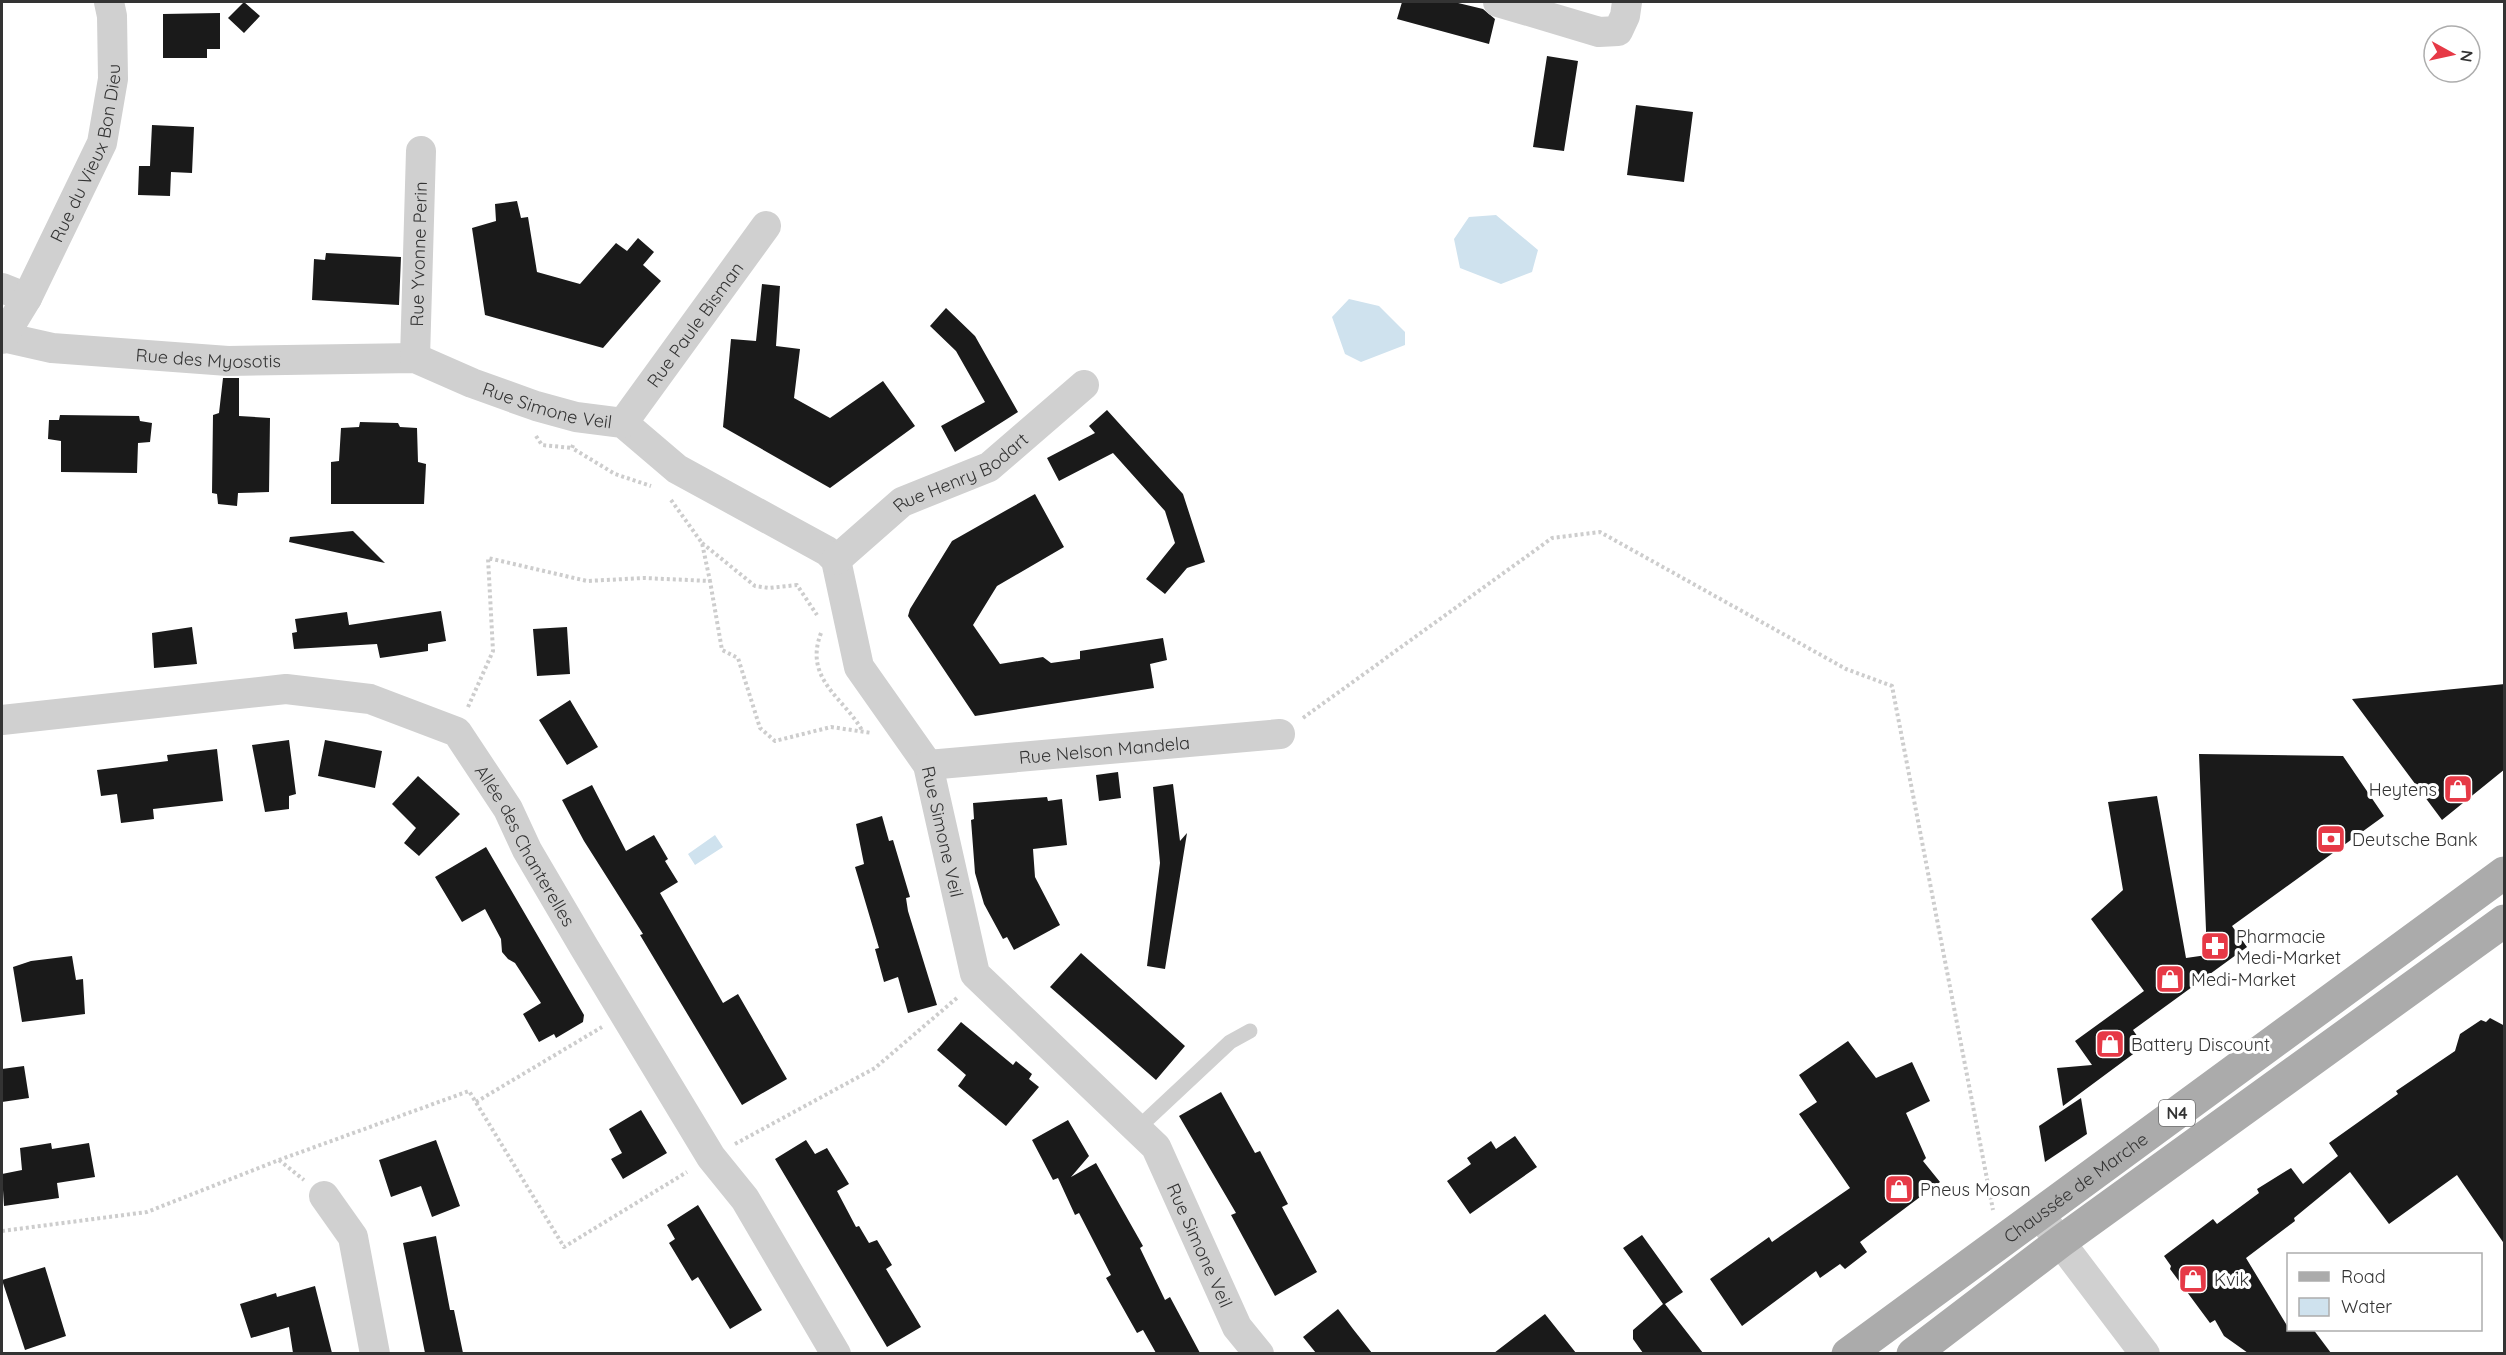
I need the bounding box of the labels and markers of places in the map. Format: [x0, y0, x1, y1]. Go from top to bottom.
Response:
shop icon: Heytens [2442, 773, 2474, 805]
place label: Heytens [2369, 778, 2437, 801]
bank icon: Deutsche Bank [2315, 823, 2347, 855]
place label: Deutsche Bank [2352, 828, 2478, 851]
place label: Pharmacie Medi-Market [2236, 925, 2341, 969]
pharmacy icon: Pharmacie Medi-Market [2199, 930, 2231, 962]
shop icon: Medi-Market [2154, 963, 2186, 995]
place label: Medi-Market [2191, 968, 2296, 991]
shop icon: Battery Discount [2094, 1028, 2126, 1060]
place label: Battery Discount [2131, 1033, 2270, 1056]
shop icon: Pneus Mosan [1883, 1173, 1915, 1205]
place label: Pneus Mosan [1920, 1178, 2031, 1201]
shop icon: Kvik [2177, 1263, 2209, 1295]
place label: Kvik [2214, 1268, 2249, 1291]

